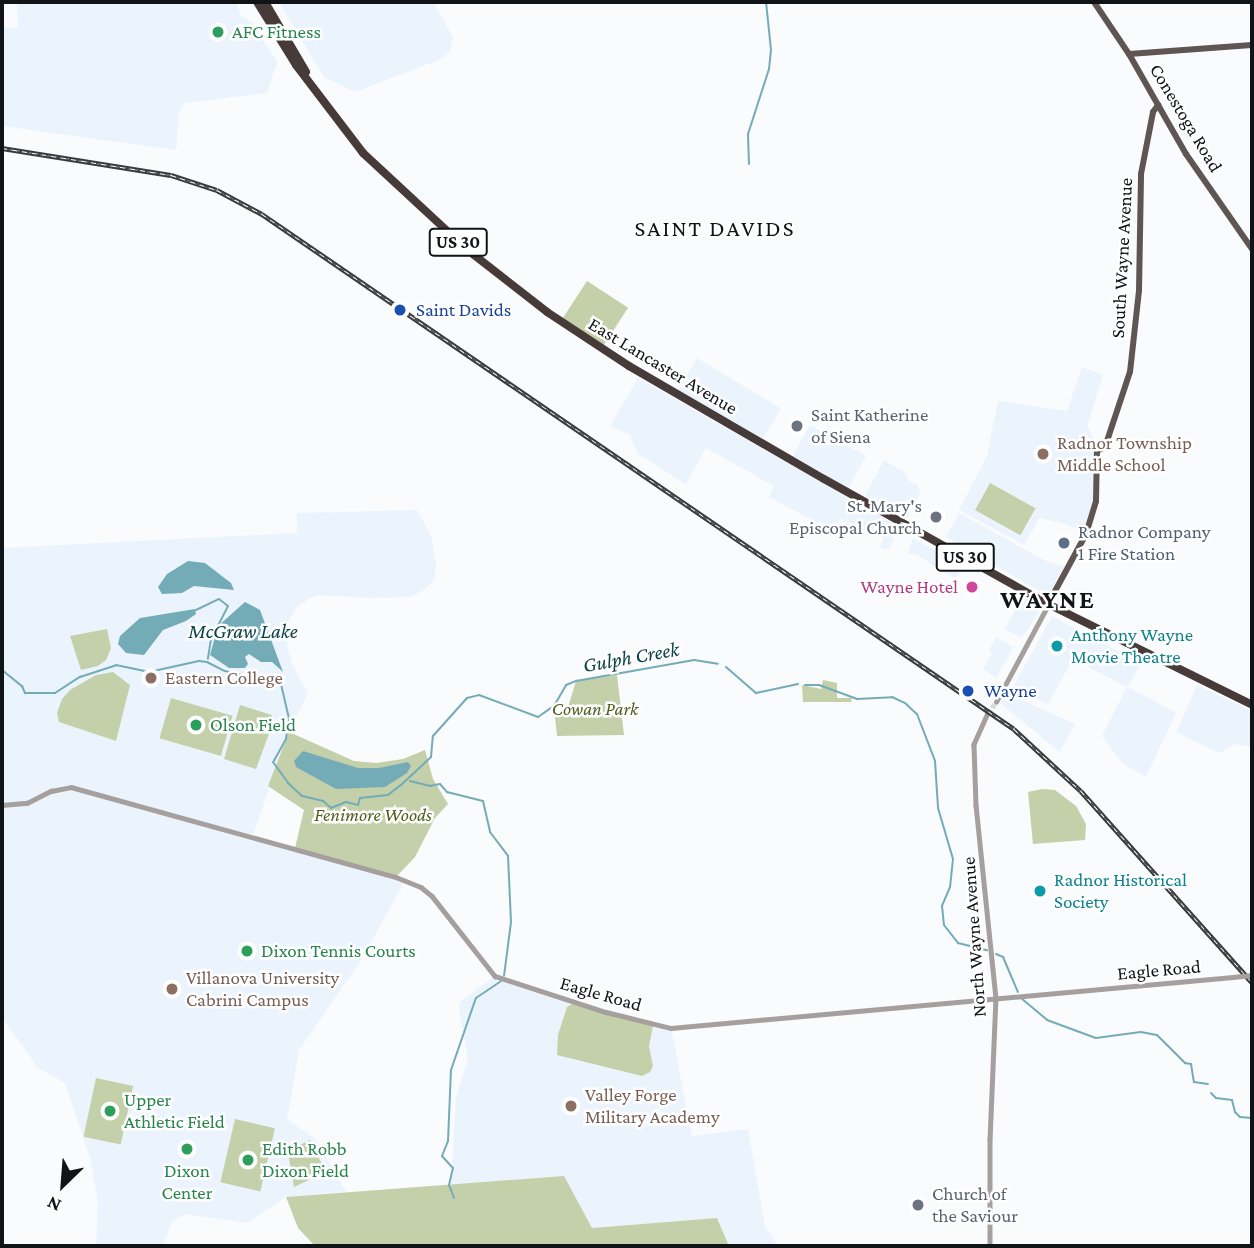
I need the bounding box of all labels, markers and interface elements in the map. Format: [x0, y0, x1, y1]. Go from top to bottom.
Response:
place label: AFC Fitness [232, 21, 321, 43]
marker: AFC Fitness [210, 24, 226, 40]
street label: Conestoga Road [1145, 60, 1227, 176]
street label: South Wayne Avenue [1106, 177, 1138, 339]
district label: SAINT DAVIDS [636, 214, 794, 242]
road number: US 30 [428, 228, 488, 256]
place label: Saint Davids [416, 299, 511, 321]
marker: Saint Davids [390, 300, 410, 320]
street label: East Lancaster Avenue [584, 312, 742, 420]
place label: Saint Katherine of Siena [811, 404, 928, 448]
marker: Saint Katherine of Siena [789, 418, 805, 434]
place label: Radnor Township Middle School [1057, 432, 1192, 476]
marker: Radnor Township Middle School [1035, 446, 1051, 462]
place label: St. Mary's Episcopal Church [789, 495, 922, 539]
marker: St. Mary's Episcopal Church [928, 509, 944, 525]
place label: Radnor Company 1 Fire Station [1078, 521, 1211, 565]
marker: Radnor Company 1 Fire Station [1056, 535, 1072, 551]
road number: US 30 [935, 542, 995, 572]
place label: Wayne Hotel [860, 576, 958, 598]
marker: Wayne Hotel [964, 579, 980, 595]
district label: WAYNE [1001, 584, 1095, 616]
water label: McGraw Lake [188, 618, 298, 644]
place label: Anthony Wayne Movie Theatre [1071, 624, 1193, 668]
water label: Gulph Creek [581, 636, 681, 678]
marker: Anthony Wayne Movie Theatre [1049, 638, 1065, 654]
place label: Eastern College [165, 667, 283, 689]
marker: Eastern College [143, 670, 159, 686]
place label: Wayne [984, 680, 1037, 702]
marker: Wayne [958, 681, 978, 701]
park label: Cowan Park [552, 698, 638, 720]
place label: Olson Field [210, 714, 296, 736]
marker: Olson Field [188, 717, 204, 733]
park label: Fenimore Woods [314, 804, 432, 826]
street label: North Wayne Avenue [957, 856, 991, 1018]
place label: Radnor Historical Society [1054, 869, 1187, 913]
marker: Radnor Historical Society [1032, 883, 1048, 899]
place label: Dixon Tennis Courts [261, 940, 416, 962]
marker: Dixon Tennis Courts [239, 943, 255, 959]
street label: Eagle Road [1116, 955, 1202, 985]
place label: Villanova University Cabrini Campus [186, 967, 339, 1011]
street label: Eagle Road [558, 972, 644, 1016]
marker: Villanova University Cabrini Campus [164, 981, 180, 997]
place label: Valley Forge Military Academy [585, 1084, 720, 1128]
place label: Upper Athletic Field [124, 1089, 225, 1133]
marker: Valley Forge Military Academy [563, 1098, 579, 1114]
marker: Upper Athletic Field [102, 1103, 118, 1119]
place label: Edith Robb Dixon Field [262, 1138, 349, 1182]
marker: Dixon Center [179, 1141, 195, 1157]
north arrow [28, 1150, 98, 1220]
marker: Edith Robb Dixon Field [240, 1152, 256, 1168]
place label: Dixon Center [162, 1160, 212, 1204]
place label: Church of the Saviour [932, 1183, 1018, 1227]
text: N [44, 1192, 64, 1217]
marker: Church of the Saviour [910, 1197, 926, 1213]

